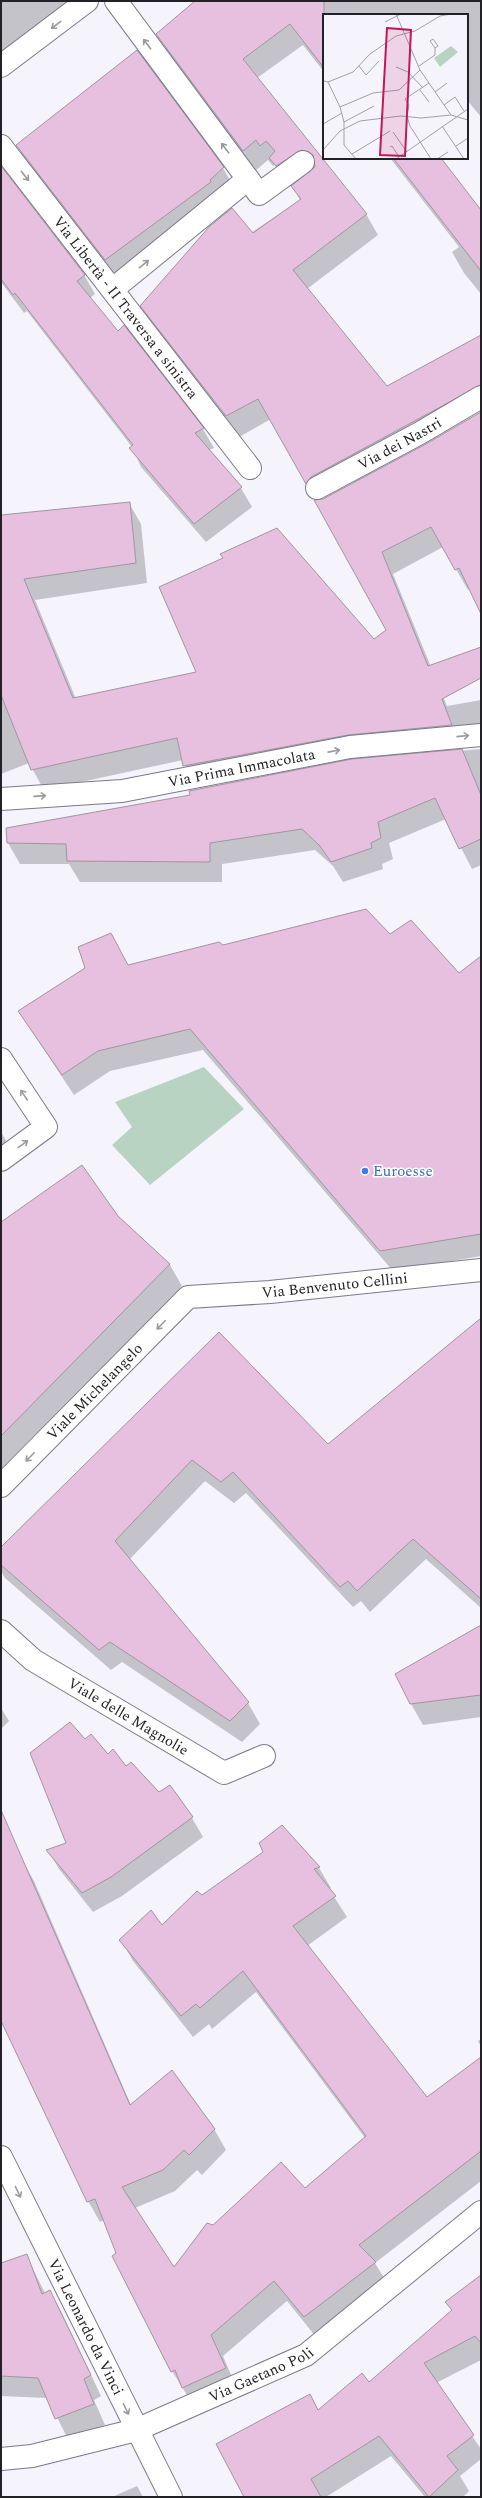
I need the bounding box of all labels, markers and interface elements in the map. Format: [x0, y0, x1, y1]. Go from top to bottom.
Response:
inset map [323, 14, 468, 159]
one-way arrow [51, 20, 62, 29]
one-way arrow [143, 38, 152, 49]
one-way arrow [221, 142, 229, 153]
one-way arrow [21, 171, 29, 182]
street label: Via Libertà - II Traversa a sinistra [48, 211, 204, 404]
one-way arrow [138, 260, 149, 269]
street label: Via dei Nastri [354, 411, 446, 476]
one-way arrow [456, 733, 469, 740]
street label: Via Prima Immacolata [166, 742, 318, 793]
one-way arrow [327, 746, 340, 754]
one-way arrow [33, 793, 46, 800]
one-way arrow [20, 1089, 29, 1100]
one-way arrow [18, 1139, 29, 1148]
place label: Euroesse [373, 1160, 433, 1183]
marker: Euroesse [360, 1166, 370, 1176]
street label: Via Benvenuto Cellini [261, 1266, 409, 1304]
one-way arrow [156, 1320, 165, 1330]
street label: Viale Michelangelo [41, 1337, 148, 1445]
one-way arrow [25, 1452, 35, 1462]
street label: Viale delle Magnolie [64, 1672, 193, 1761]
one-way arrow [15, 2186, 22, 2198]
street label: Via Leonardo da Vinci [42, 2255, 130, 2399]
street label: Via Gaetano Poli [205, 2341, 319, 2408]
one-way arrow [122, 2403, 130, 2415]

